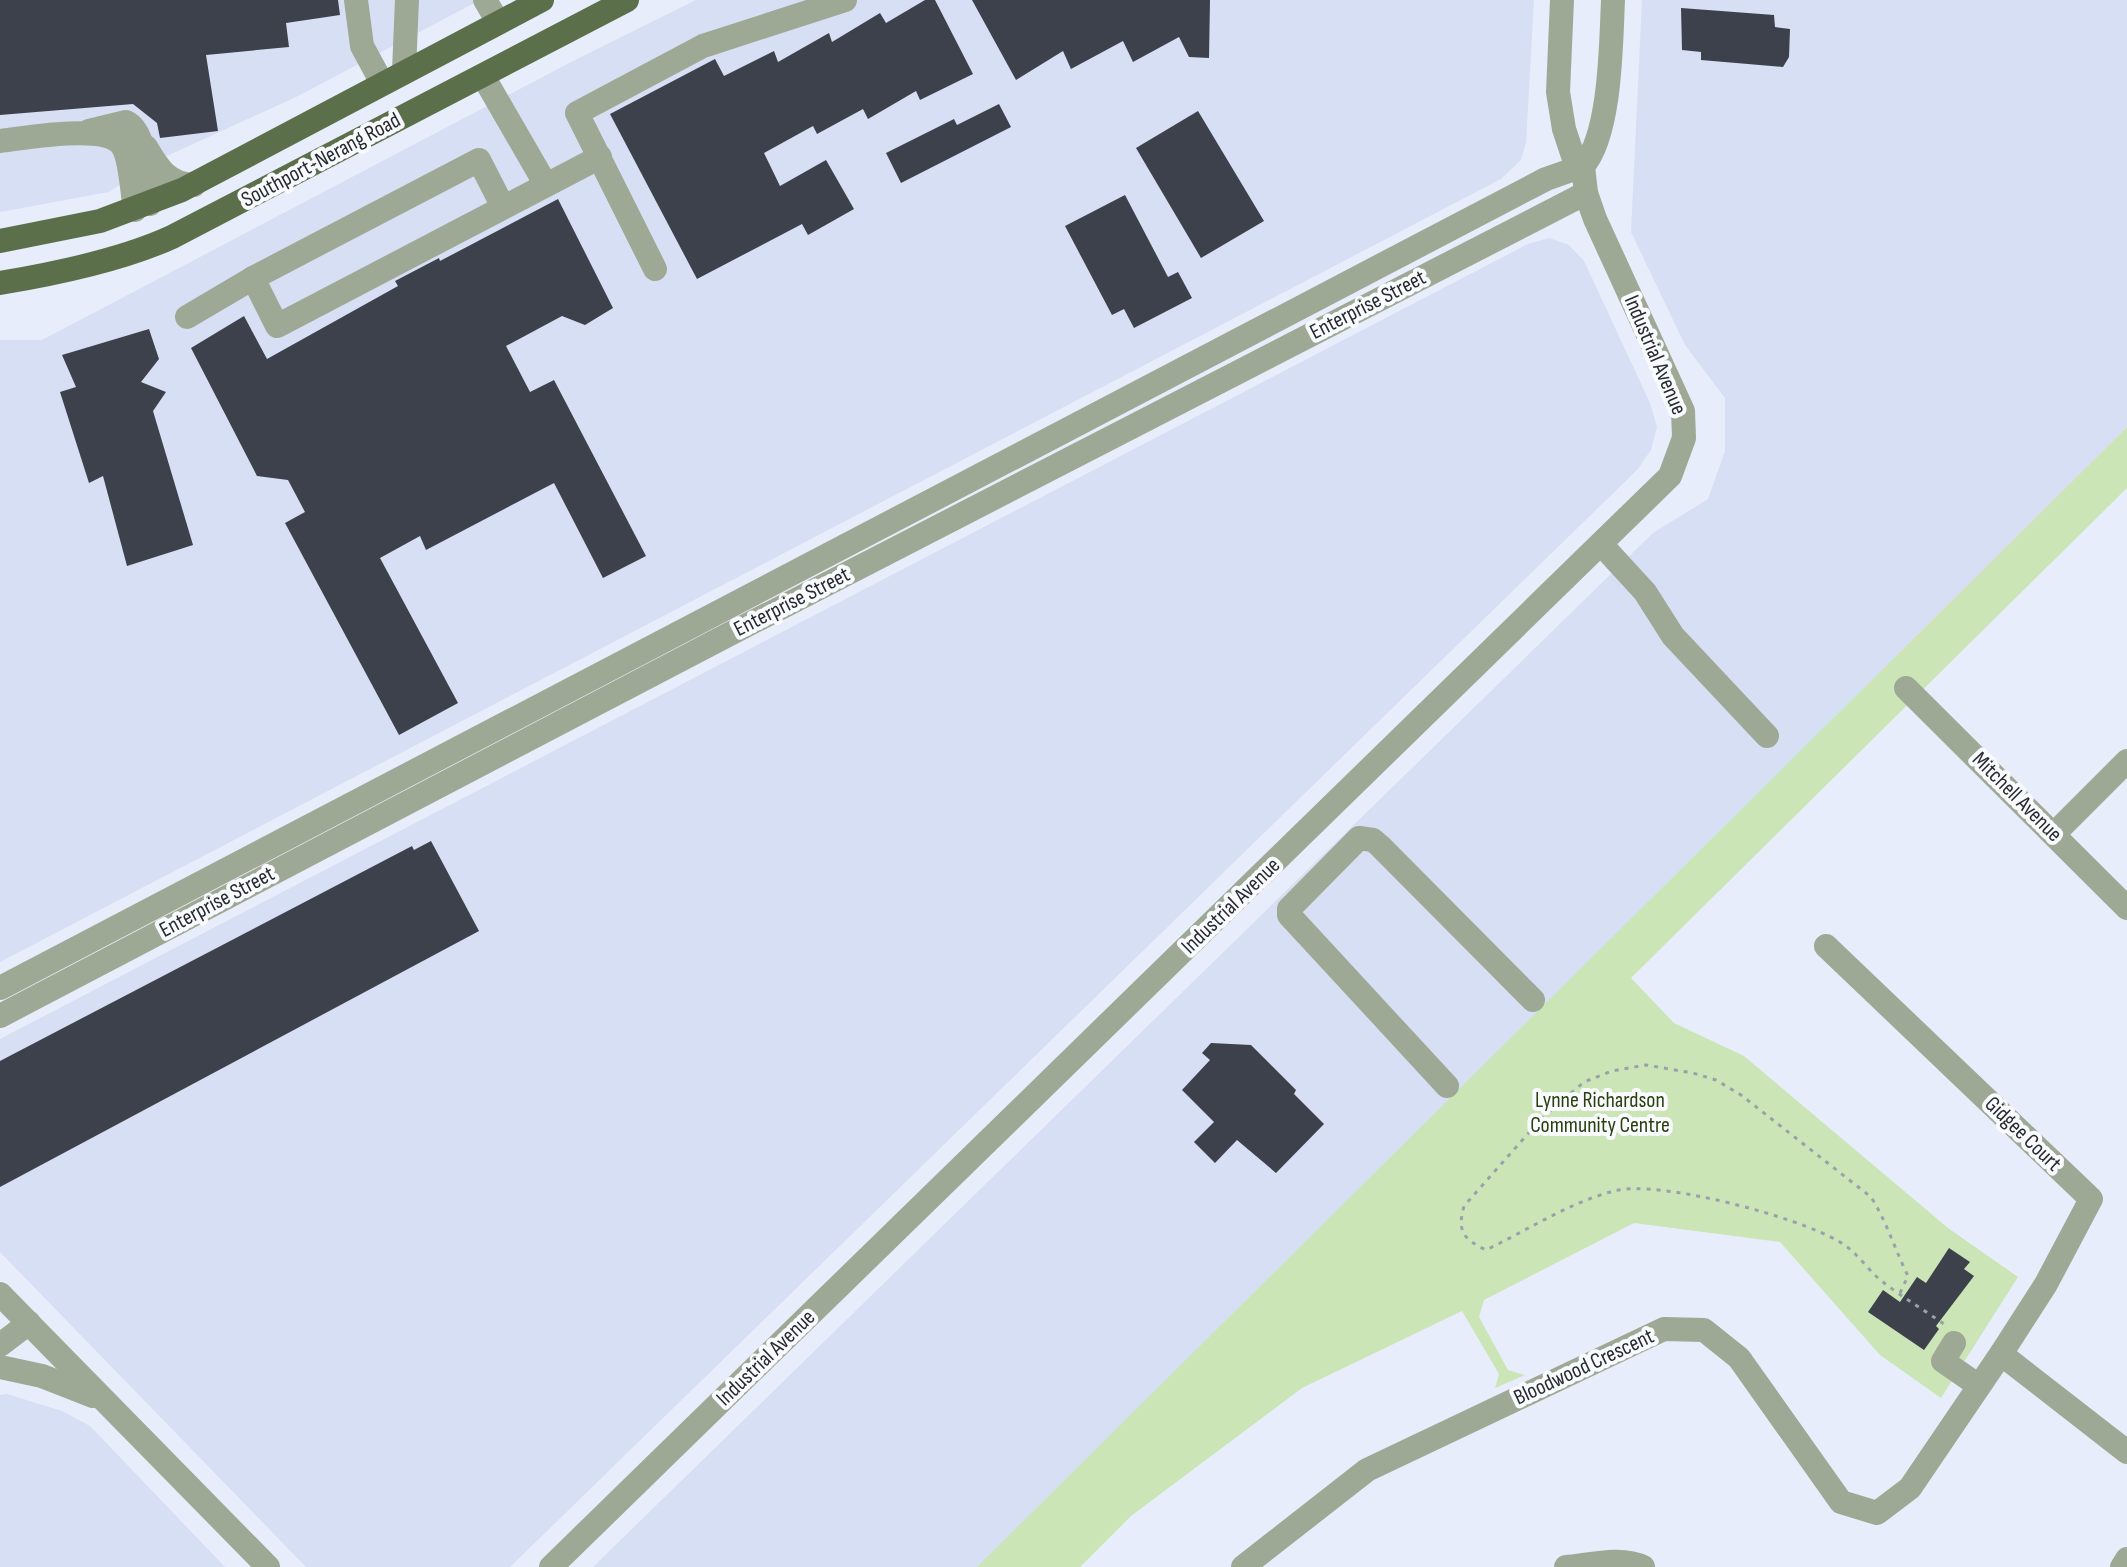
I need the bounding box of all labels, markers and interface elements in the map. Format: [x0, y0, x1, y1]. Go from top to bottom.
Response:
street label: Southport-Nerang Road [237, 107, 405, 213]
street label: Enterprise Street [1306, 264, 1431, 346]
street label: Industrial Avenue [1618, 291, 1692, 419]
street label: Enterprise Street [730, 561, 855, 643]
street label: Mitchell Avenue [1966, 746, 2068, 848]
street label: Industrial Avenue [1176, 852, 1286, 960]
street label: Enterprise Street [155, 860, 279, 944]
park label: Lynne Richardson Community Centre [1530, 1087, 1670, 1139]
street label: Gidgee Court [1979, 1091, 2067, 1177]
street label: Industrial Avenue [711, 1304, 821, 1412]
street label: Bloodwood Crescent [1510, 1323, 1659, 1411]

